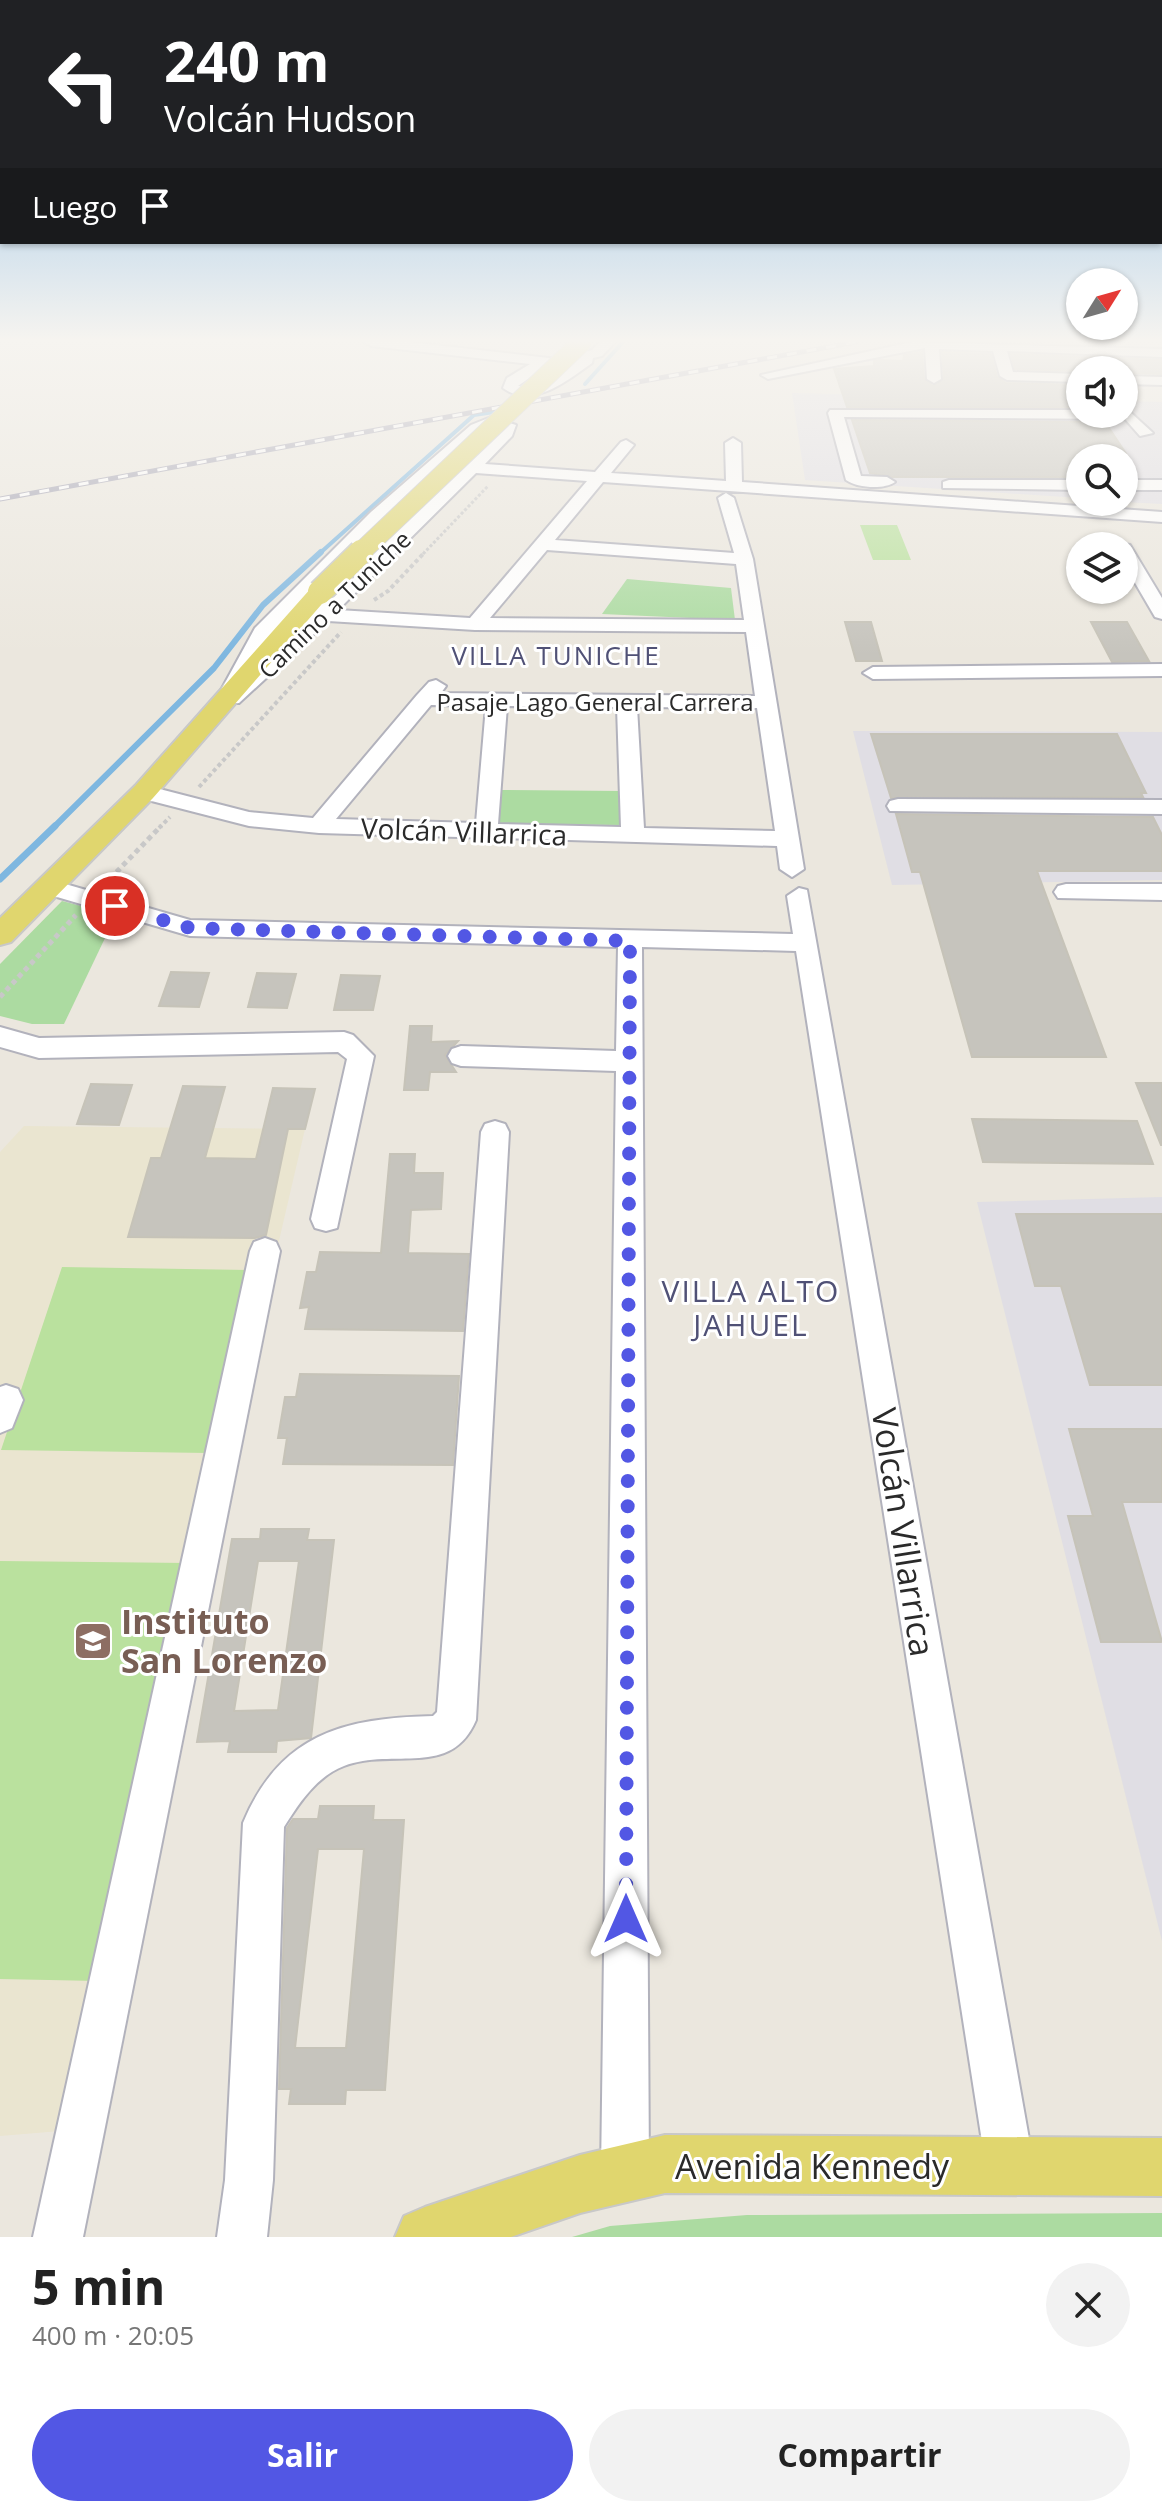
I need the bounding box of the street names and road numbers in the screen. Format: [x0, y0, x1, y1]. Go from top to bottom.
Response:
street label: Camino a Tuniche [251, 523, 417, 685]
street label: Pasaje Lago General Carrera [436, 685, 754, 718]
street label: Volcán Villarrica [360, 808, 568, 854]
street label: Volcán Villarrica [862, 1405, 946, 1659]
street label: Avenida Kennedy [675, 2143, 950, 2189]

